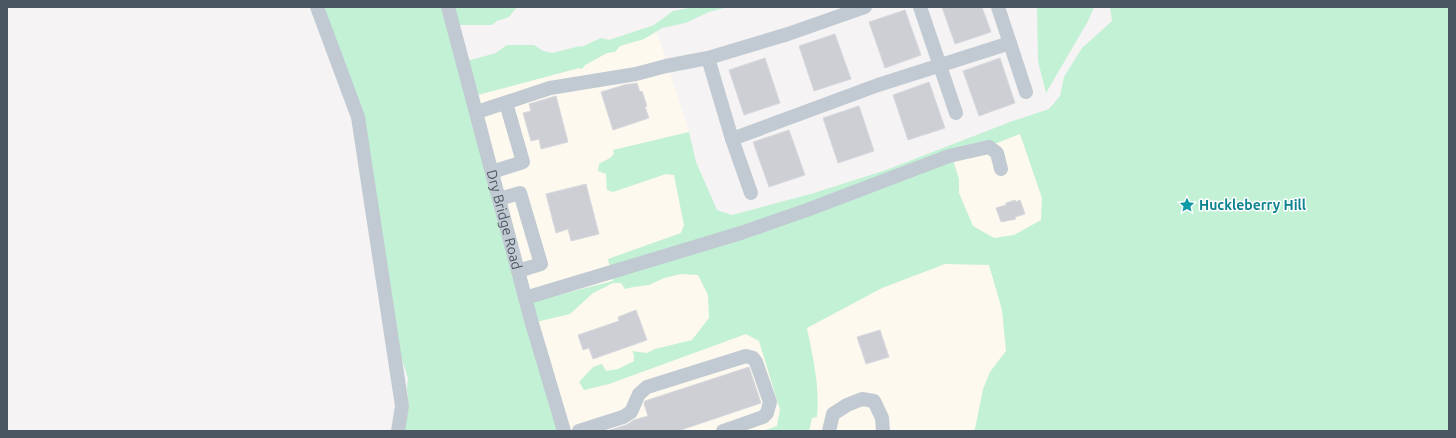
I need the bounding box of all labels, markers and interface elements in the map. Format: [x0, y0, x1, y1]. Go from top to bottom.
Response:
street label: Dry Bridge Road [484, 168, 525, 271]
place icon: Huckleberry Hill [1178, 196, 1196, 214]
place label: Huckleberry Hill [1199, 197, 1306, 213]

